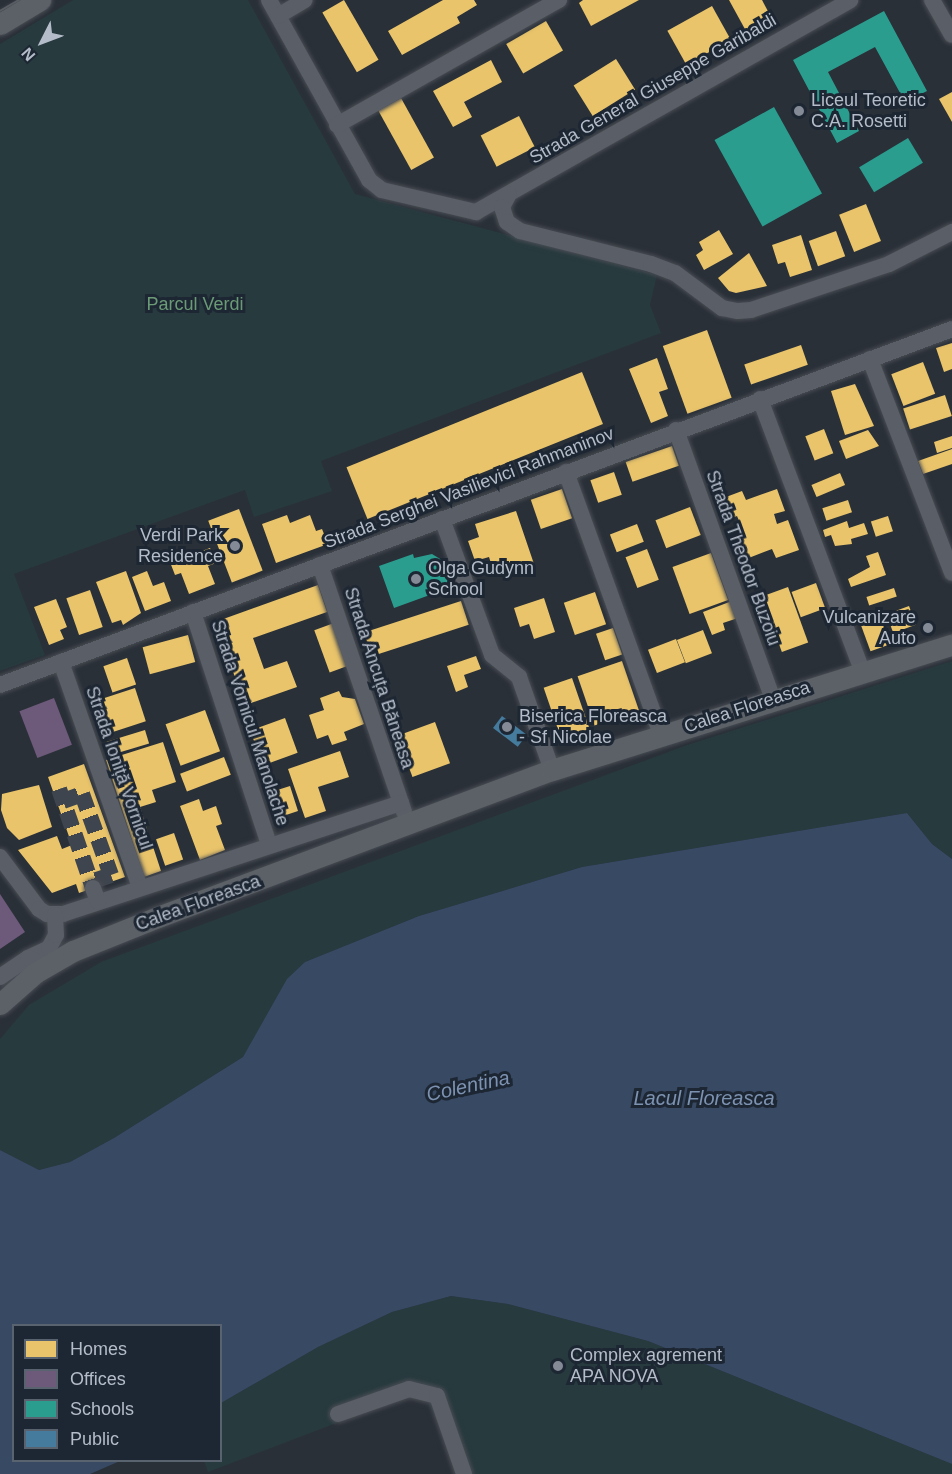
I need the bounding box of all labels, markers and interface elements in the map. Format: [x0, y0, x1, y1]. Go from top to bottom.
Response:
street label: Strada General Giuseppe Garibaldi [526, 9, 780, 169]
north arrow [12, 12, 72, 72]
text: N [18, 44, 38, 64]
place label: Liceul Teoretic C.A. Rosetti [811, 90, 926, 132]
marker: Liceul Teoretic C.A. Rosetti [792, 104, 806, 118]
park label: Parcul Verdi [146, 293, 244, 315]
street label: Strada Serghei Vasilievici Rahmaninov [321, 423, 617, 553]
street label: Strada Theodor Buzoiu [701, 467, 785, 649]
place label: Verdi Park Residence [138, 525, 223, 568]
marker: Verdi Park Residence [228, 539, 242, 553]
place label: Olga Gudynn School [428, 558, 534, 600]
marker: Olga Gudynn School [409, 572, 423, 586]
street label: Strada Ancuța Băneasa [339, 584, 419, 772]
place label: Vulcanizare Auto [823, 607, 916, 650]
street label: Strada Vornicul Manolache [206, 617, 294, 829]
marker: Vulcanizare Auto [921, 621, 935, 635]
street label: Calea Floreasca [681, 676, 813, 738]
street label: Strada Ioniță Vornicul [81, 684, 157, 852]
place label: Biserica Floreasca - Sf Nicolae [519, 706, 667, 748]
marker: Biserica Floreasca - Sf Nicolae [500, 720, 514, 734]
street label: Calea Floreasca [133, 870, 263, 936]
water label: Colentina [424, 1065, 512, 1107]
water label: Lacul Floreasca [633, 1086, 775, 1110]
legend [12, 1324, 222, 1462]
text: Homes [70, 1339, 127, 1359]
place label: Complex agrement APA NOVA [570, 1345, 722, 1388]
marker: Complex agrement APA NOVA [551, 1359, 565, 1373]
text: Offices [70, 1369, 126, 1389]
text: Schools [70, 1399, 134, 1419]
text: Public [70, 1429, 119, 1449]

